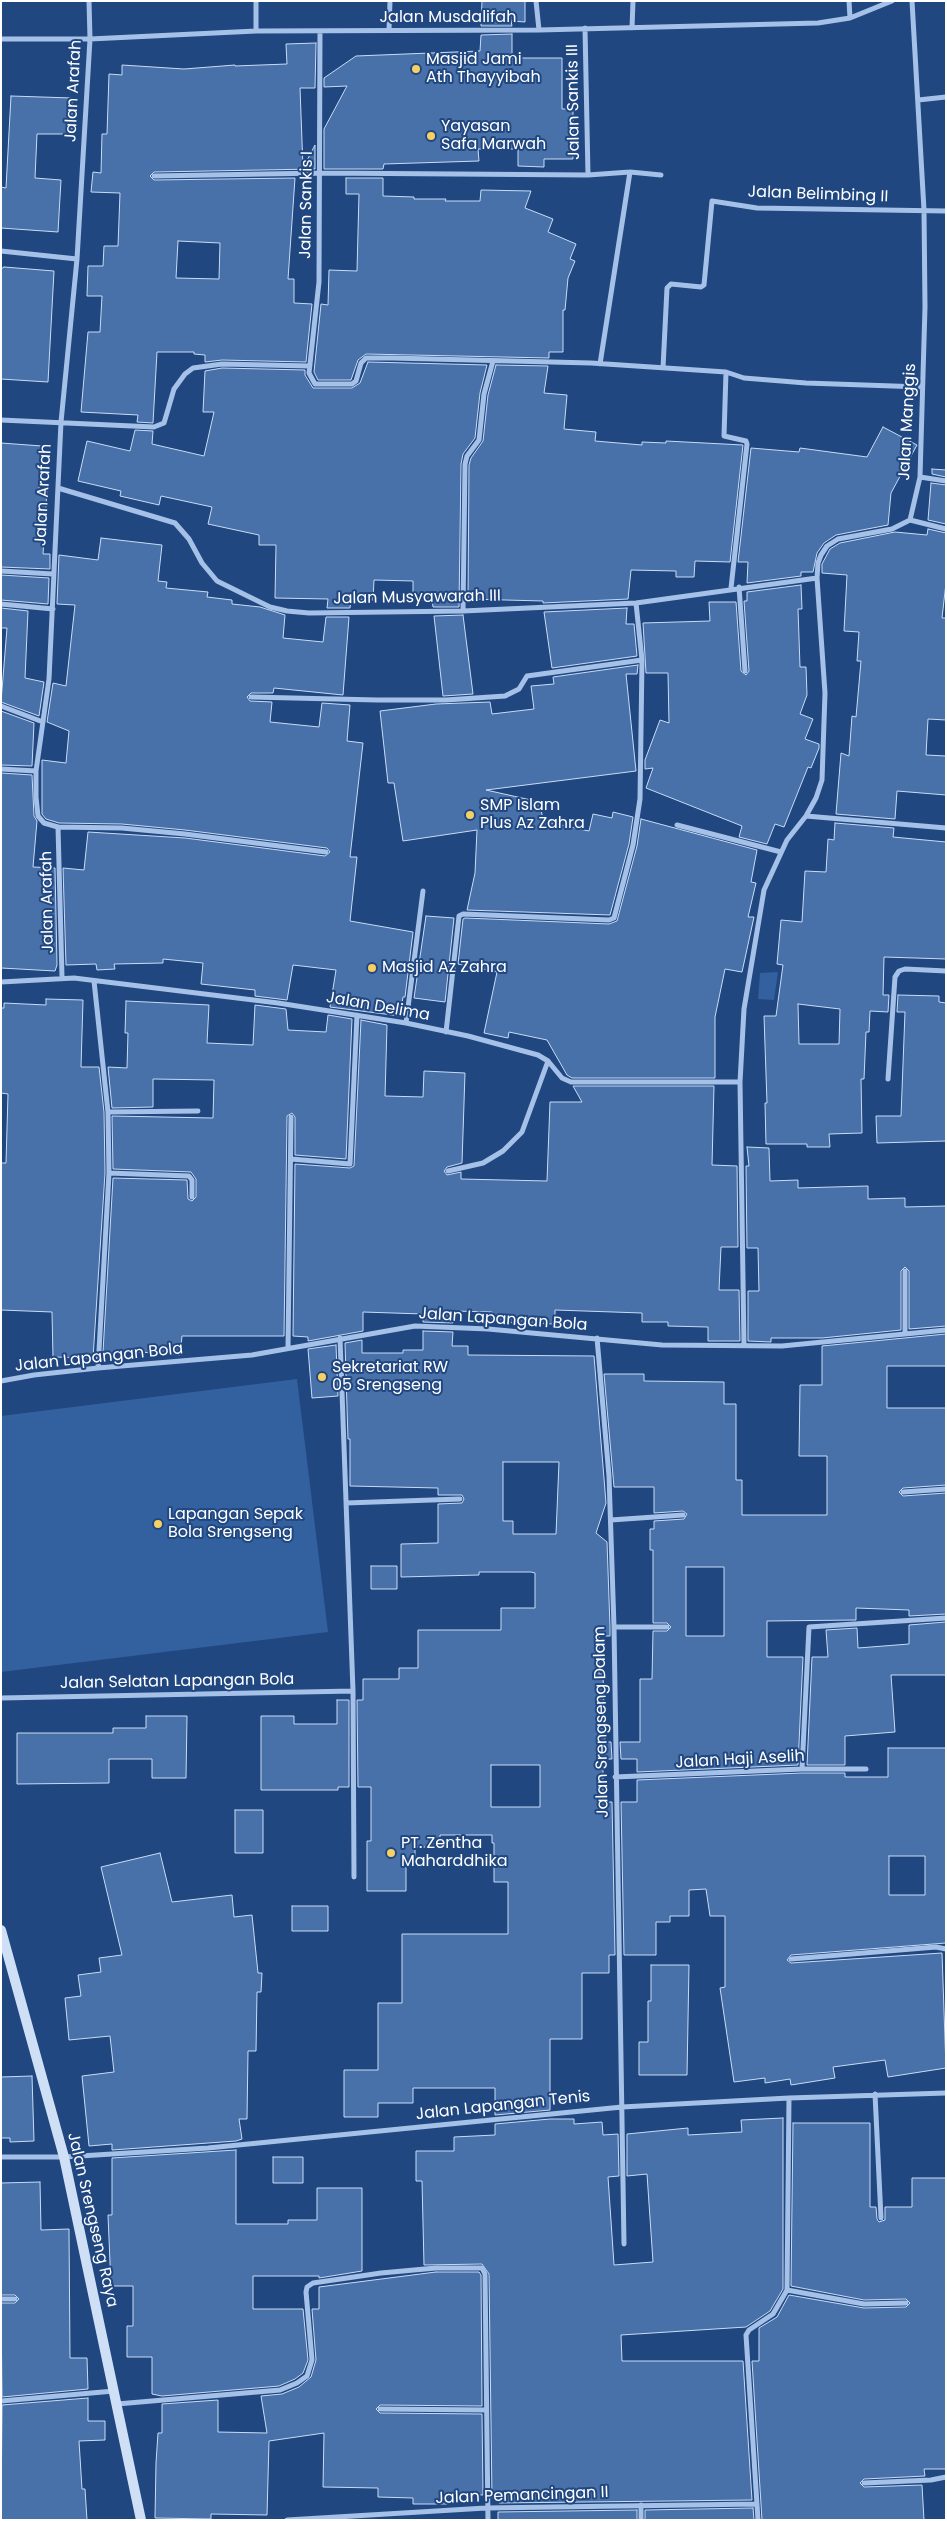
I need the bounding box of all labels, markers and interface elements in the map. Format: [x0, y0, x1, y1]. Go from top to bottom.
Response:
street label: Jalan Musdalifah [380, 8, 516, 28]
street label: Jalan Arafah [62, 39, 86, 143]
street label: Jalan Sankis III [563, 44, 585, 160]
place label: Masjid Jami Ath Thayyibah [426, 50, 541, 88]
marker: Masjid Jami Ath Thayyibah [410, 63, 422, 75]
place label: Yayasan Safa Marwah [441, 117, 546, 155]
marker: Yayasan Safa Marwah [425, 130, 437, 142]
street label: Jalan Sankis I [296, 151, 318, 259]
street label: Jalan Belimbing II [747, 183, 889, 207]
street label: Jalan Manggis [895, 363, 921, 481]
street label: Jalan Arafah [32, 443, 56, 547]
street label: Jalan Musyawarah III [333, 587, 501, 609]
place label: SMP Islam Plus Az Zahra [480, 796, 585, 834]
marker: SMP Islam Plus Az Zahra [464, 809, 476, 821]
street label: Jalan Arafah [38, 851, 58, 953]
place label: Masjid Az Zahra [382, 958, 507, 978]
marker: Masjid Az Zahra [366, 962, 378, 974]
street label: Jalan Delima [325, 988, 431, 1026]
street label: Jalan Lapangan Bola [418, 1305, 588, 1335]
street label: Jalan Lapangan Bola [14, 1340, 184, 1376]
place label: Sekretariat RW 05 Srengseng [332, 1358, 448, 1396]
marker: Sekretariat RW 05 Srengseng [316, 1371, 328, 1383]
place label: Lapangan Sepak Bola Srengseng [168, 1505, 303, 1543]
marker: Lapangan Sepak Bola Srengseng [152, 1518, 164, 1530]
street label: Jalan Srengseng Dalam [591, 1626, 613, 1818]
street label: Jalan Selatan Lapangan Bola [60, 1670, 294, 1694]
street label: Jalan Haji Aselih [675, 1747, 805, 1773]
place label: PT. Zentha Maharddhika [401, 1834, 507, 1872]
marker: PT. Zentha Maharddhika [385, 1847, 397, 1859]
street label: Jalan Lapangan Tenis [415, 2087, 591, 2125]
street label: Jalan Srengseng Raya [63, 2131, 121, 2309]
street label: Jalan Pemancingan II [435, 2483, 609, 2509]

